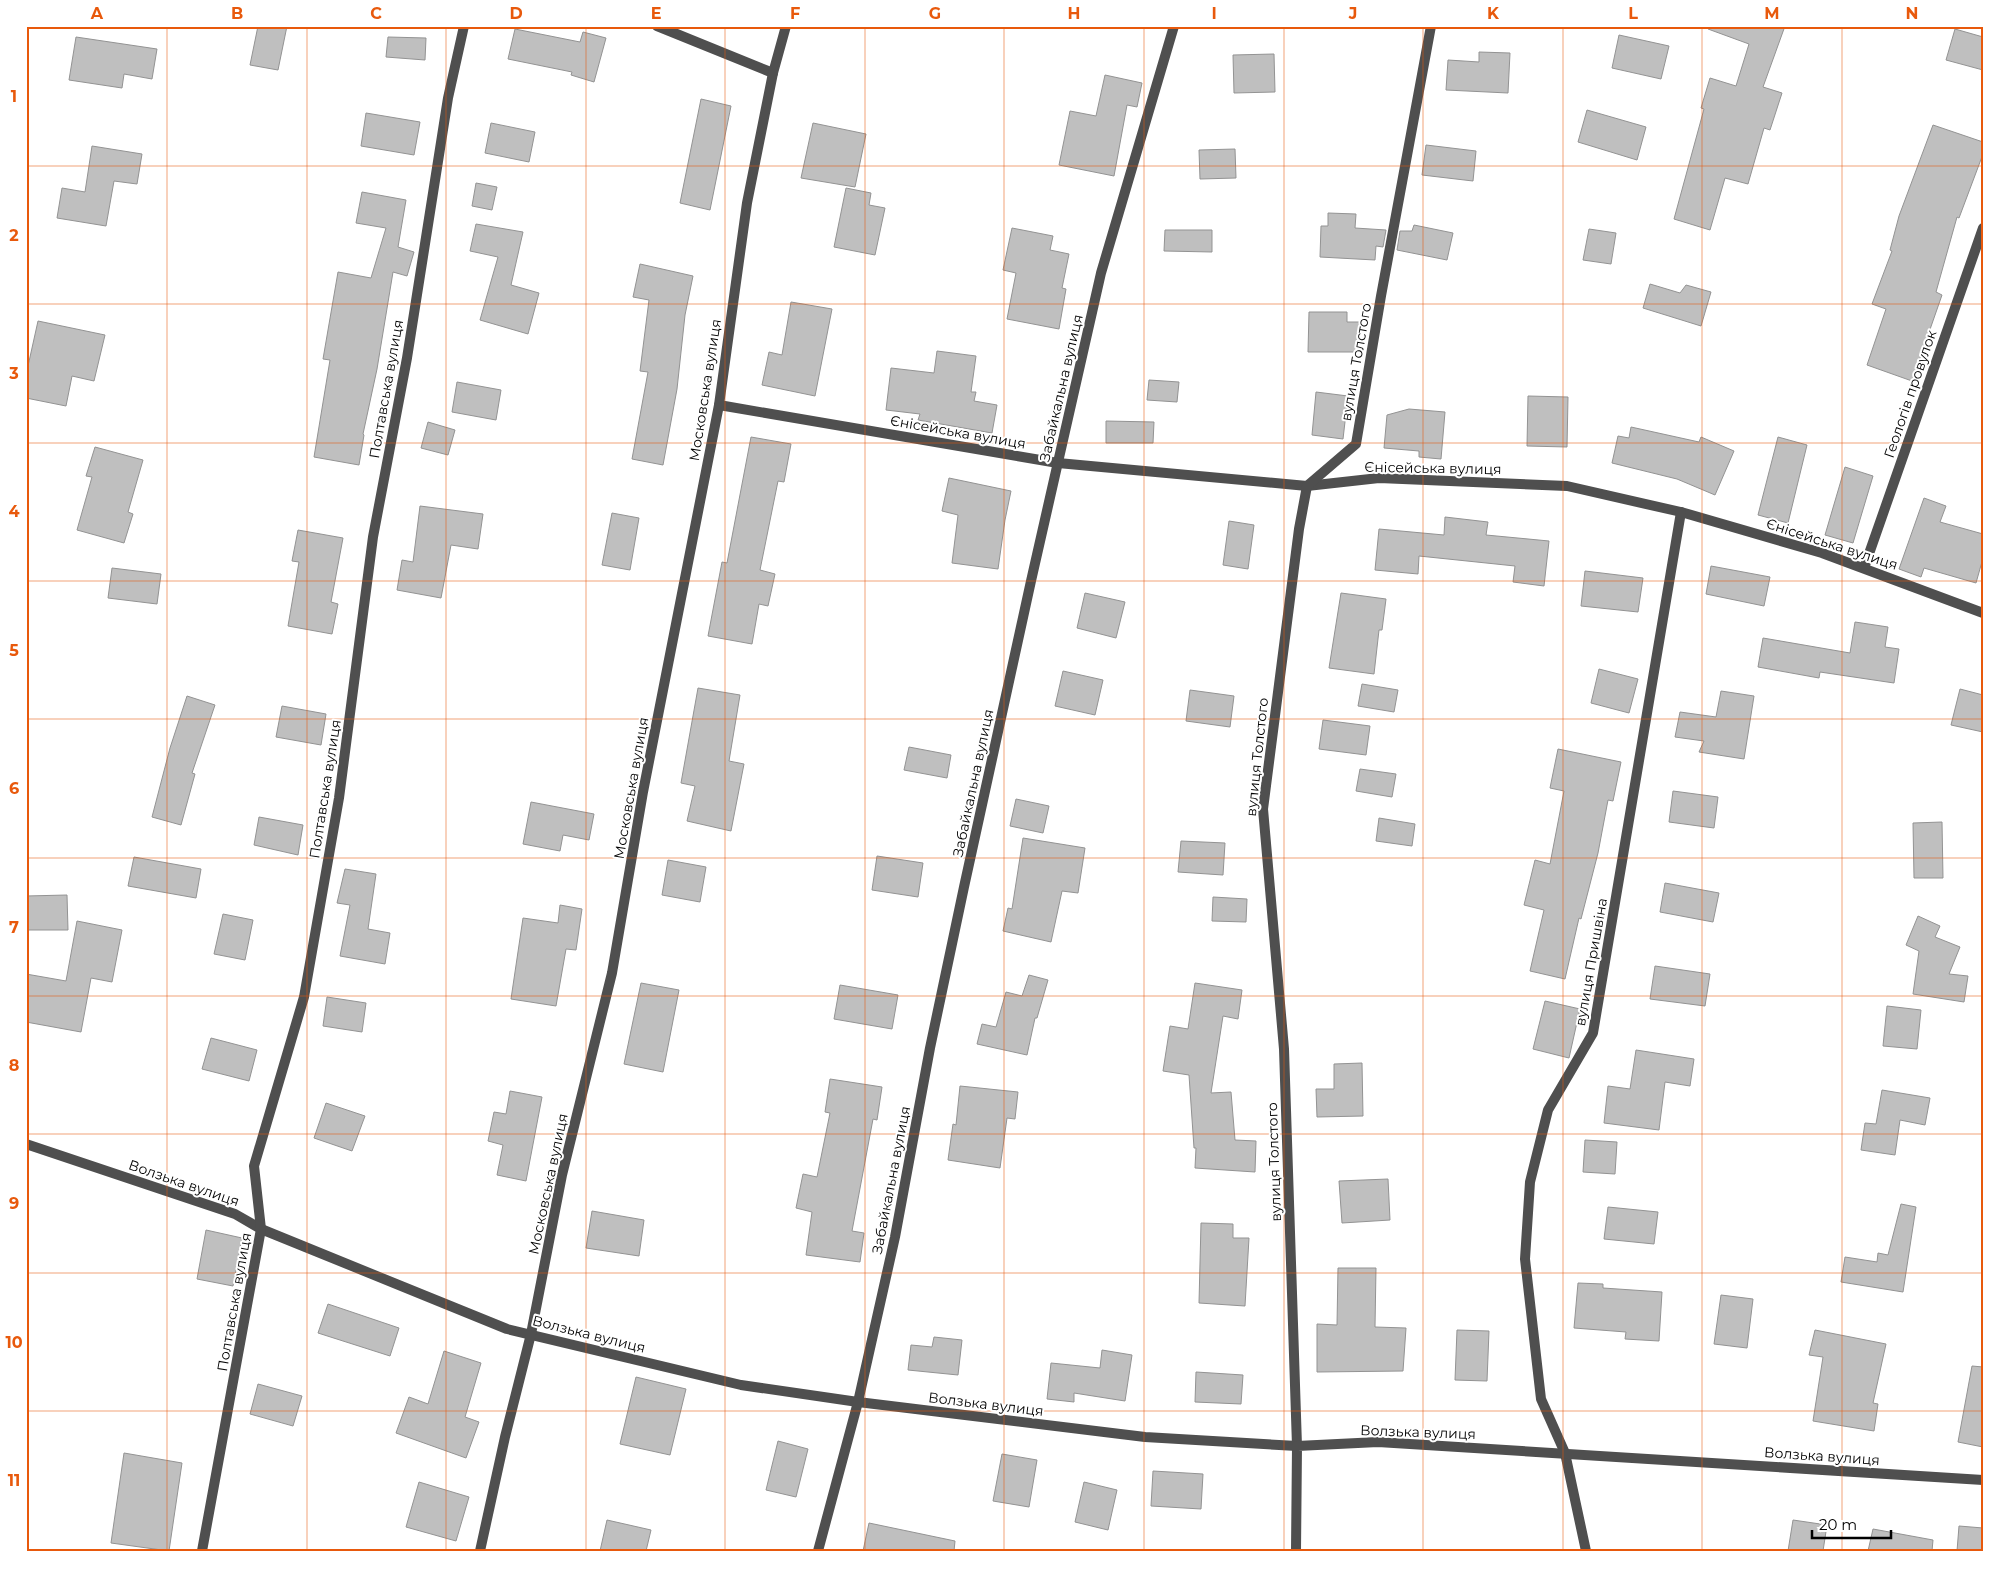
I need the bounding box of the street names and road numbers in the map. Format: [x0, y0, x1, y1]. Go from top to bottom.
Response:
street label: вулиця Толстого [1337, 301, 1375, 422]
street label: Забайкальна вулиця [1035, 313, 1087, 463]
street label: Полтавська вулиця [365, 318, 407, 460]
street label: Московська вулиця [685, 318, 725, 462]
street label: Геологів провулок [1880, 328, 1940, 460]
street label: Єнісейська вулиця [889, 411, 1027, 453]
street label: Єнісейська вулиця [1364, 458, 1502, 478]
street label: Єнісейська вулиця [1764, 514, 1900, 574]
street label: вулиця Толстого [1242, 697, 1272, 817]
street label: Забайкальна вулиця [949, 708, 997, 858]
street label: Московська вулиця [610, 716, 652, 860]
street label: Полтавська вулиця [305, 718, 345, 860]
street label: вулиця Пришвіна [1571, 896, 1611, 1028]
street label: вулиця Толстого [1263, 1102, 1285, 1222]
street label: Забайкальна вулиця [868, 1104, 914, 1256]
street label: Московська вулиця [524, 1112, 572, 1256]
street label: Волзька вулиця [126, 1156, 242, 1210]
street label: Полтавська вулиця [213, 1231, 255, 1373]
street label: Волзька вулиця [531, 1311, 647, 1357]
street label: Волзька вулиця [927, 1388, 1045, 1420]
street label: Волзька вулиця [1360, 1421, 1476, 1443]
street label: Волзька вулиця [1764, 1443, 1880, 1469]

